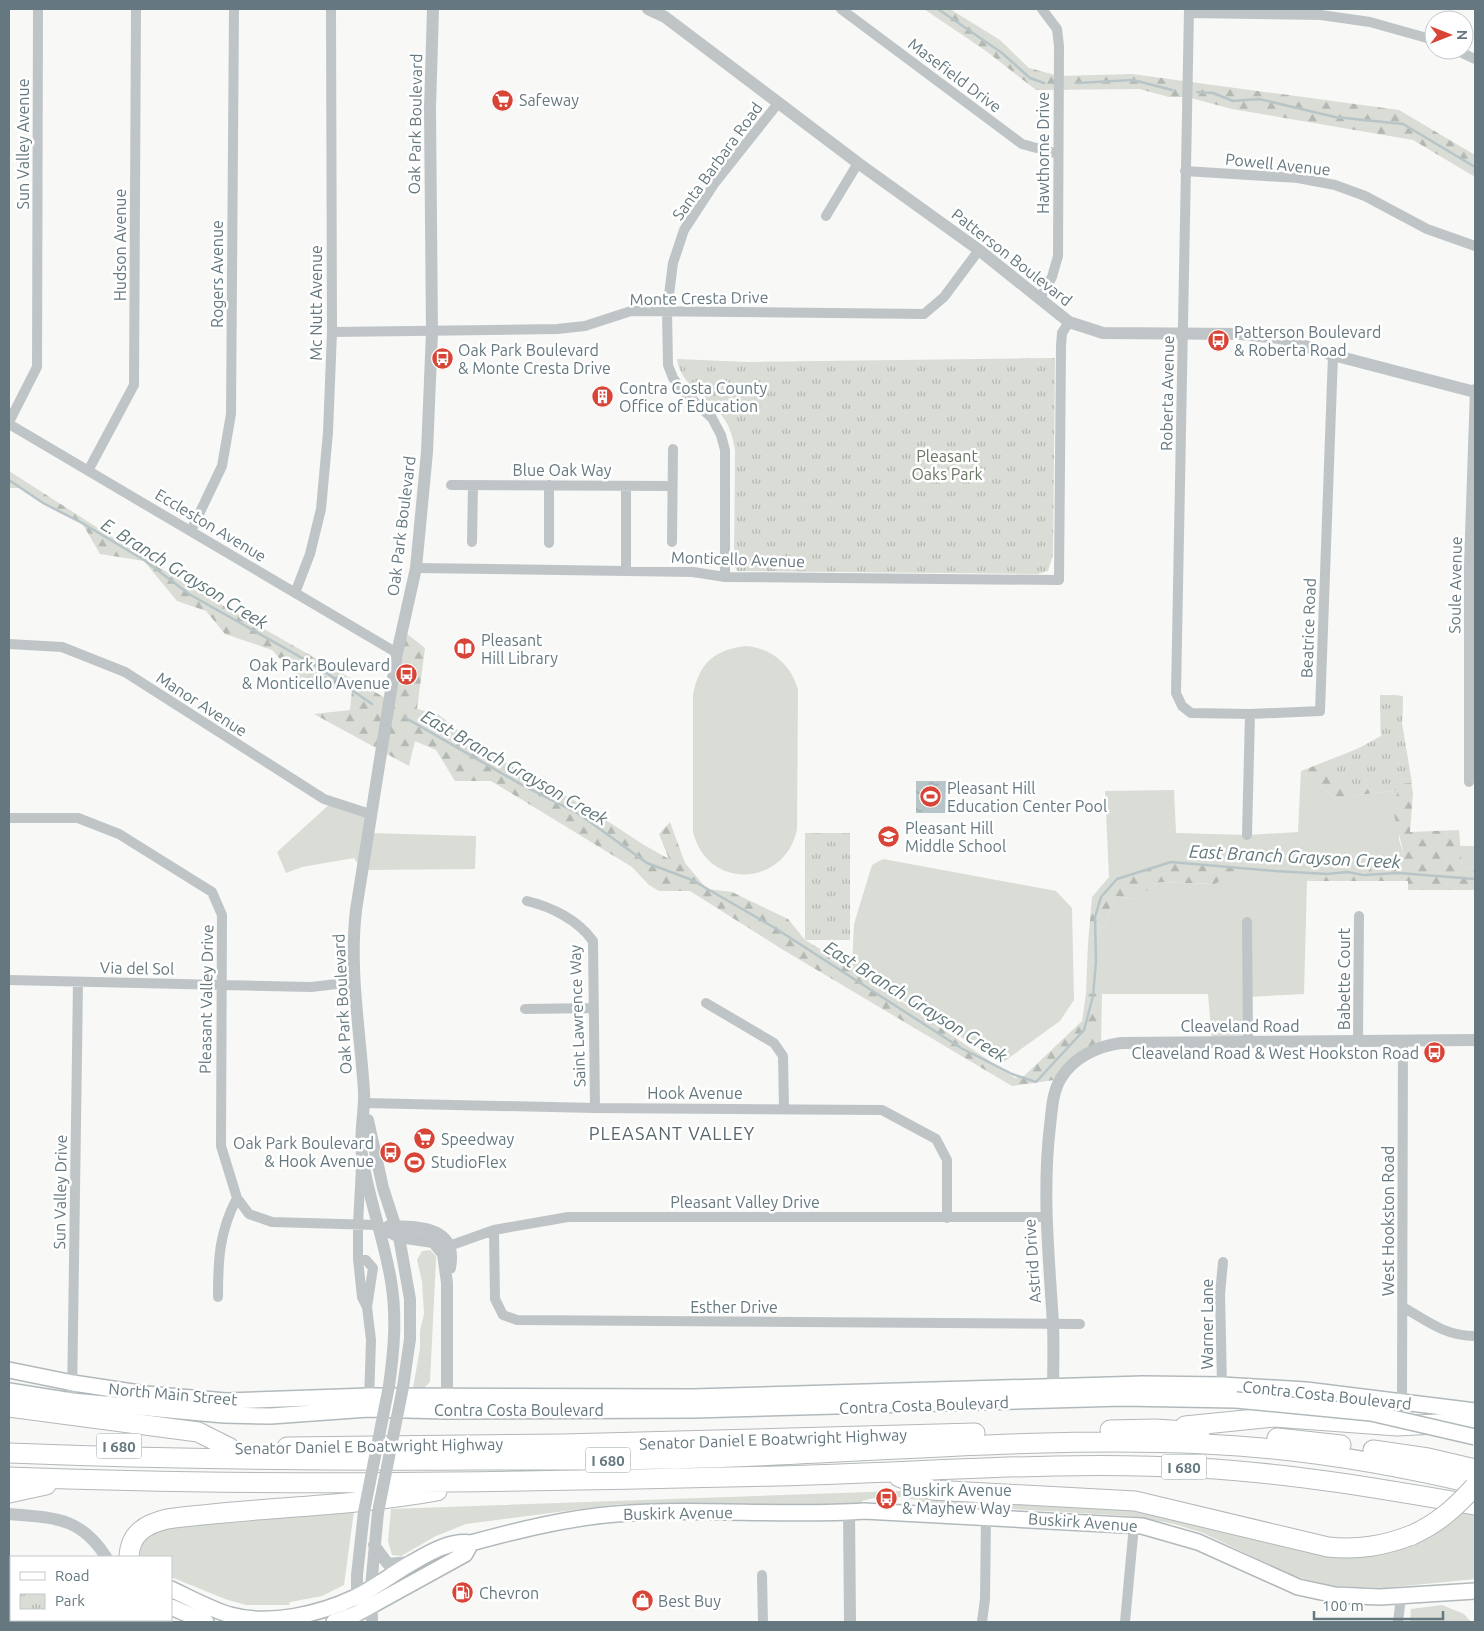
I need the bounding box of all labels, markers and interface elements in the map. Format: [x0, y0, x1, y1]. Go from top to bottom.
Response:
north arrow [1424, 10, 1474, 60]
text: N [1454, 30, 1470, 40]
street label: Masefield Drive [905, 34, 1005, 116]
street label: Oak Park Boulevard [405, 53, 425, 195]
street label: Sun Valley Avenue [14, 79, 32, 209]
supermarket icon: Safeway [491, 88, 515, 112]
place label: Safeway [519, 91, 579, 109]
street label: Hawthorne Drive [1034, 92, 1052, 214]
street label: Santa Barbara Road [668, 99, 766, 223]
street label: Powell Avenue [1224, 150, 1332, 178]
street label: Hudson Avenue [111, 189, 129, 301]
street label: Patterson Boulevard [948, 205, 1076, 309]
street label: Rogers Avenue [208, 220, 226, 328]
street label: Mc Nutt Avenue [307, 245, 325, 361]
street label: Monte Cresta Drive [629, 288, 769, 308]
place label: Patterson Boulevard & Roberta Road [1234, 323, 1381, 359]
bus stop icon: Patterson Boulevard & Roberta Road [1206, 329, 1230, 353]
street label: Roberta Avenue [1157, 335, 1177, 451]
place label: Oak Park Boulevard & Monte Cresta Drive [458, 341, 611, 377]
bus stop icon: Oak Park Boulevard & Monte Cresta Drive [430, 347, 454, 371]
place label: Contra Costa County Office of Education [619, 379, 767, 415]
building icon: Contra Costa County Office of Education [591, 385, 615, 409]
park label: Pleasant Oaks Park [911, 447, 983, 483]
street label: Oak Park Boulevard [383, 455, 419, 597]
street label: Blue Oak Way [513, 461, 612, 479]
street label: Eccleston Avenue [152, 485, 270, 565]
water label: E. Branch Grayson Creek [98, 514, 273, 633]
street label: Soule Avenue [1445, 536, 1465, 634]
street label: Monticello Avenue [671, 548, 805, 570]
street label: Beatrice Road [1297, 578, 1319, 678]
place label: Pleasant Hill Library [481, 631, 558, 667]
library icon: Pleasant Hill Library [453, 637, 477, 661]
place label: Oak Park Boulevard & Monticello Avenue [242, 656, 390, 692]
bus stop icon: Oak Park Boulevard & Monticello Avenue [394, 662, 418, 686]
street label: Manor Avenue [153, 668, 251, 740]
water label: East Branch Grayson Creek [418, 705, 612, 829]
place label: Pleasant Hill Education Center Pool [947, 779, 1107, 815]
sports icon: Pleasant Hill Education Center Pool [919, 785, 943, 809]
place label: Pleasant Hill Middle School [905, 819, 1006, 855]
school or university icon: Pleasant Hill Middle School [877, 825, 901, 849]
water label: East Branch Grayson Creek [1189, 840, 1402, 872]
street label: Pleasant Valley Drive [196, 924, 216, 1074]
street label: Babette Court [1335, 927, 1353, 1030]
street label: Oak Park Boulevard [329, 933, 355, 1075]
water label: East Branch Grayson Creek [821, 936, 1012, 1066]
street label: Saint Lawrence Way [566, 944, 588, 1088]
street label: Via del Sol [100, 958, 174, 978]
street label: Cleaveland Road [1180, 1017, 1300, 1035]
bus stop icon: Cleaveland Road & West Hookston Road [1423, 1041, 1447, 1065]
place label: Cleaveland Road & West Hookston Road [1132, 1044, 1419, 1062]
street label: Hook Avenue [647, 1084, 743, 1102]
district label: PLEASANT VALLEY [589, 1123, 755, 1143]
supermarket icon: Speedway [413, 1127, 437, 1151]
place label: Speedway [441, 1130, 514, 1148]
street label: Sun Valley Drive [50, 1134, 70, 1250]
place label: Oak Park Boulevard & Hook Avenue [233, 1134, 374, 1170]
bus stop icon: Oak Park Boulevard & Hook Avenue [378, 1140, 402, 1164]
street label: West Hookston Road [1379, 1146, 1397, 1296]
sports icon: StudioFlex [403, 1150, 427, 1174]
place label: StudioFlex [431, 1153, 507, 1171]
street label: Pleasant Valley Drive [670, 1193, 820, 1211]
street label: Astrid Drive [1020, 1218, 1044, 1304]
street label: Warner Lane [1198, 1279, 1216, 1369]
street label: Esther Drive [690, 1298, 778, 1316]
street label: Contra Costa Boulevard [1242, 1377, 1412, 1413]
street label: North Main Street [108, 1379, 239, 1409]
street label: Contra Costa Boulevard [839, 1393, 1009, 1417]
street label: Contra Costa Boulevard [434, 1401, 604, 1419]
street label: Senator Daniel E Boatwright Highway [639, 1425, 908, 1453]
road number: I 680 [96, 1434, 142, 1458]
street label: Senator Daniel E Boatwright Highway [235, 1435, 504, 1457]
road number: I 680 [586, 1448, 630, 1472]
road number: I 680 [1162, 1454, 1206, 1480]
place label: Buskirk Avenue & Mayhew Way [902, 1481, 1012, 1517]
bus stop icon: Buskirk Avenue & Mayhew Way [874, 1487, 898, 1511]
street label: Buskirk Avenue [623, 1503, 733, 1523]
street label: Buskirk Avenue [1028, 1509, 1138, 1535]
legend [10, 1556, 172, 1621]
text: Road [55, 1567, 90, 1584]
fuel station icon: Chevron [451, 1581, 475, 1605]
place label: Chevron [479, 1584, 539, 1602]
scale bar [1314, 1588, 1443, 1620]
shop icon: Best Buy [630, 1589, 654, 1613]
text: Park [55, 1592, 85, 1609]
place label: Best Buy [658, 1592, 721, 1610]
text: 100 m [1322, 1597, 1364, 1614]

